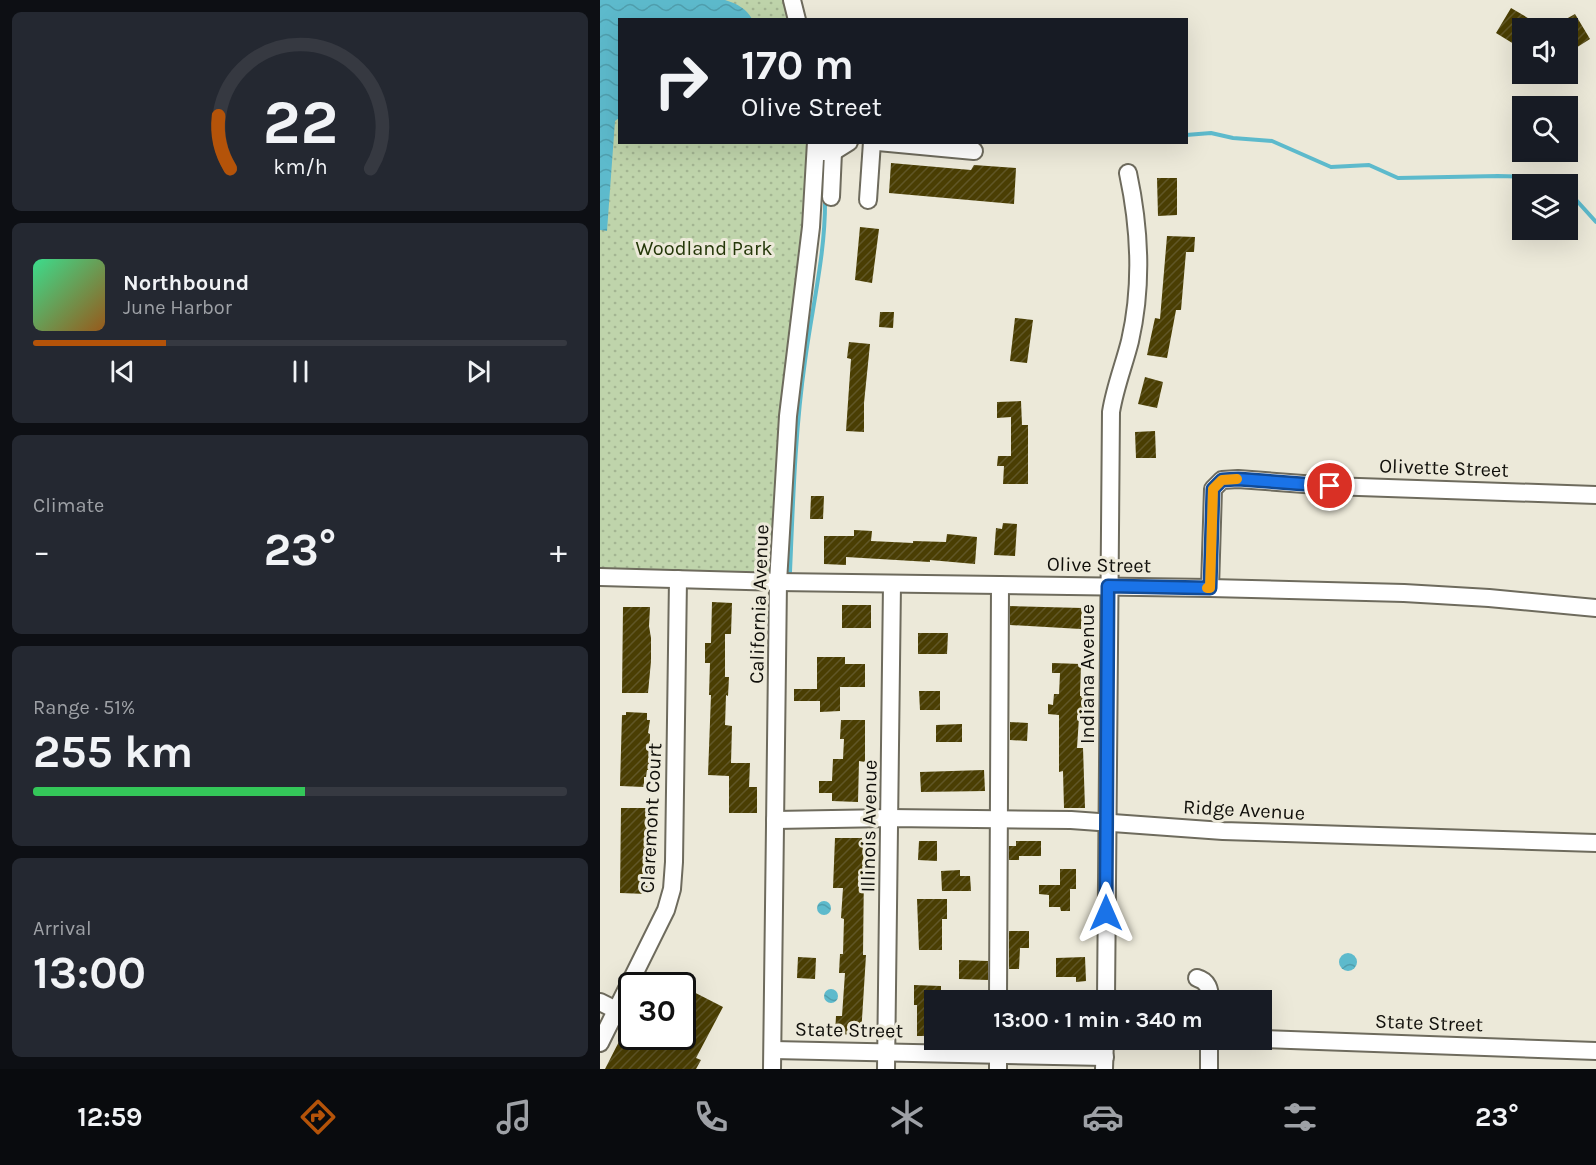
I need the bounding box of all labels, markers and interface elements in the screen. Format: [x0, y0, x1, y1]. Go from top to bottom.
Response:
map controls [1512, 18, 1578, 240]
button: sound [1512, 18, 1578, 84]
text: 170 m [741, 40, 854, 90]
icon: right [642, 42, 720, 120]
text: 22 [262, 86, 338, 159]
text: Olive Street [741, 91, 882, 123]
button: search [1512, 96, 1578, 162]
text: km/h [273, 154, 327, 179]
button: layers [1512, 174, 1578, 240]
park label: Woodland Park [636, 237, 772, 260]
text: Northbound [123, 270, 249, 296]
text: June Harbor [123, 296, 232, 319]
icon: previous [106, 355, 139, 388]
icon: pause [284, 355, 317, 388]
icon: next [462, 355, 495, 388]
street label: Olivette Street [1379, 454, 1510, 482]
pin [1304, 460, 1355, 511]
icon: arrive [1313, 469, 1346, 502]
text: Climate [33, 494, 104, 517]
text: 23° [264, 524, 336, 576]
street label: California Avenue [745, 524, 773, 684]
text: − [33, 532, 50, 570]
text: + [550, 532, 567, 570]
street label: Olive Street [1047, 553, 1152, 577]
street label: Indiana Avenue [1076, 604, 1099, 744]
text: Range · 51% [33, 696, 135, 719]
text: 255 km [33, 726, 193, 778]
street label: Claremont Court [636, 742, 666, 894]
street label: Illinois Avenue [856, 759, 882, 893]
street label: Ridge Avenue [1182, 795, 1306, 825]
position arrow [1074, 881, 1138, 945]
text: Arrival [33, 917, 92, 940]
text: 13:00 [33, 947, 146, 999]
speed limit sign: 30 [618, 972, 696, 1050]
text: 13:00 · 1 min · 340 m [993, 1007, 1203, 1033]
street label: State Street [1375, 1010, 1484, 1036]
street label: State Street [795, 1018, 904, 1042]
icon: directions [297, 1096, 339, 1138]
icon: music [493, 1096, 535, 1138]
icon: phone [690, 1096, 732, 1138]
icon: climate [886, 1096, 928, 1138]
icon: car [1082, 1096, 1124, 1138]
icon: filters [1279, 1096, 1321, 1138]
text: 12:59 [77, 1101, 143, 1133]
text: 23° [1475, 1101, 1519, 1133]

